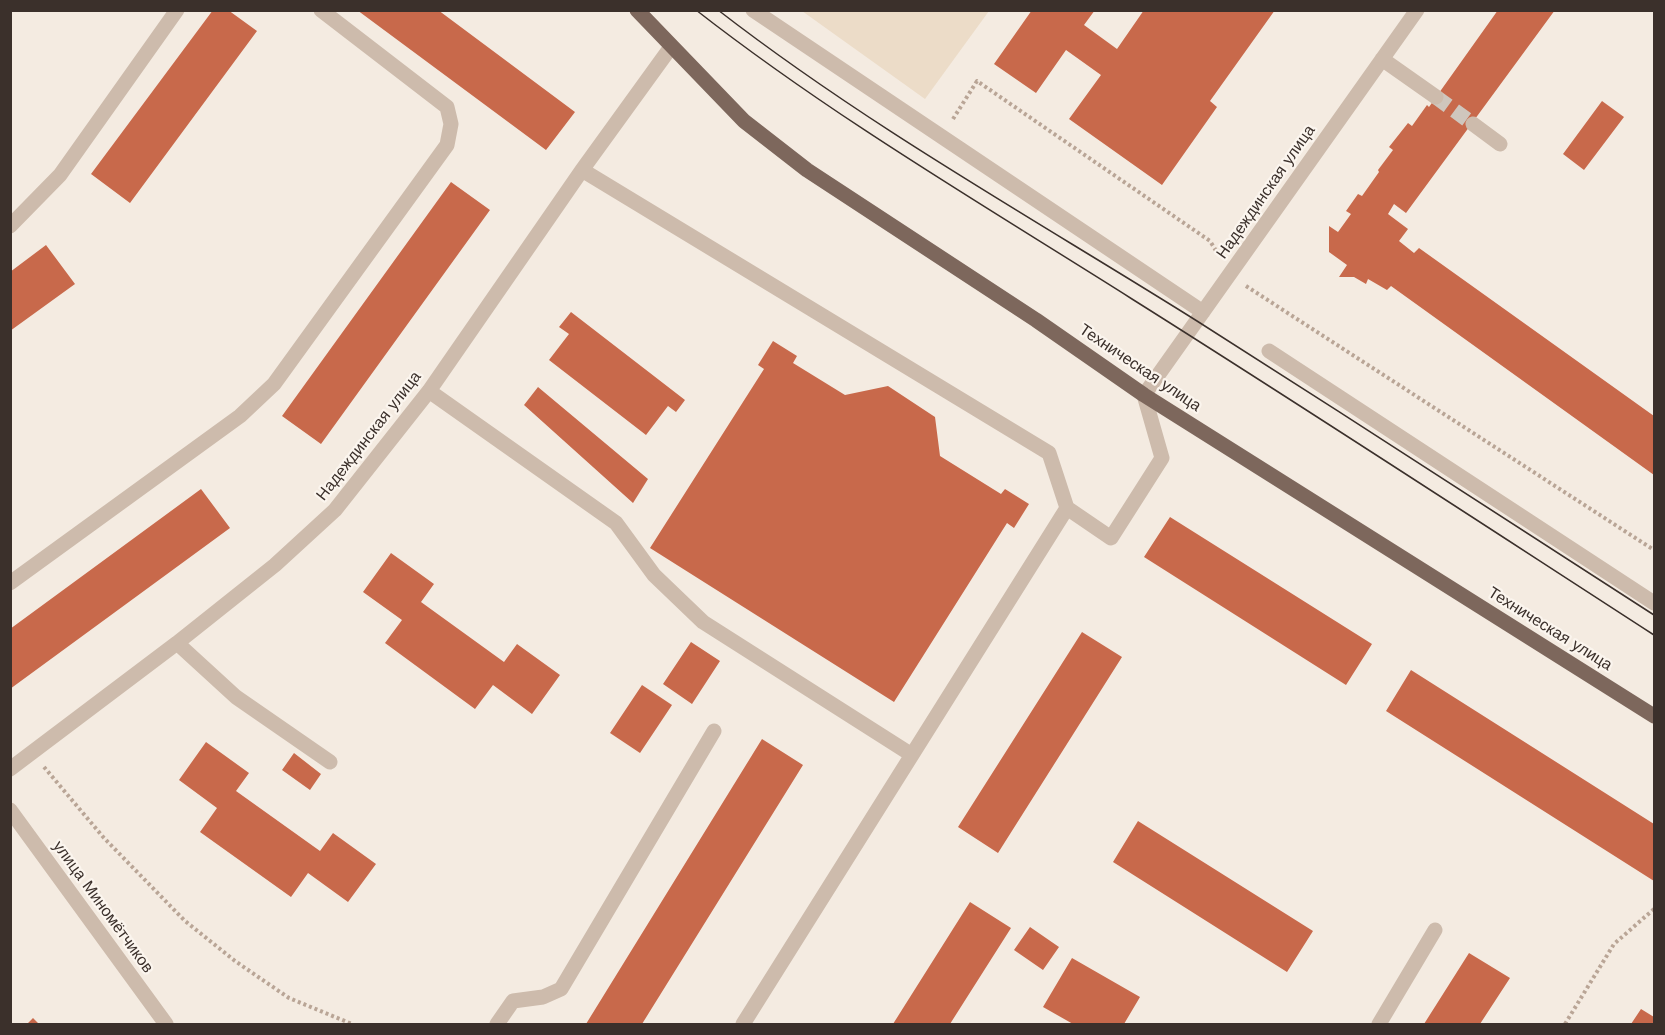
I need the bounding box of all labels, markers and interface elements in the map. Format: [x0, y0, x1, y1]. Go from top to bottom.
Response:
street label: Надеждинская улица [1213, 122, 1319, 262]
street label: Техническая улица [1075, 320, 1205, 416]
street label: Надеждинская улица [313, 368, 425, 504]
street label: Техническая улица [1484, 583, 1616, 675]
street label: улица Миномётчиков [49, 837, 157, 977]

